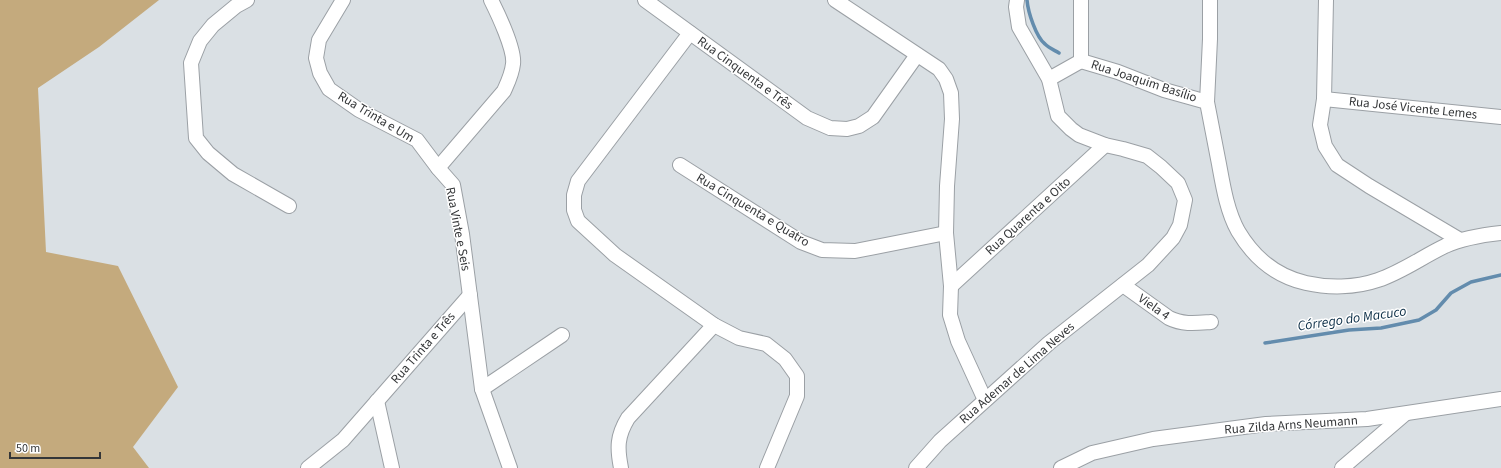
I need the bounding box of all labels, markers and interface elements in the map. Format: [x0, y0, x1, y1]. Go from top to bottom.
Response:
street label: Rua Cinquenta e Três [694, 32, 797, 114]
street label: Rua Joaquim Basílio [1089, 55, 1199, 107]
street label: Rua Trinta e Um [334, 87, 418, 147]
street label: Rua José Vicente Lemes [1348, 92, 1479, 124]
street label: Rua Cinquenta e Quatro [693, 169, 813, 251]
street label: Rua Quarenta e Oito [981, 173, 1075, 259]
street label: Rua Vinte e Seis [441, 186, 475, 273]
street label: Viela 4 [1134, 290, 1174, 325]
water label: Córrego do Macuco [1296, 301, 1408, 337]
street label: Rua Trinta e Três [387, 308, 460, 388]
street label: Rua Ademar de Lima Neves [955, 318, 1079, 428]
street label: Rua Zilda Arns Neumann [1224, 411, 1358, 439]
scale bar [10, 434, 100, 460]
text: 50 m [16, 440, 40, 457]

